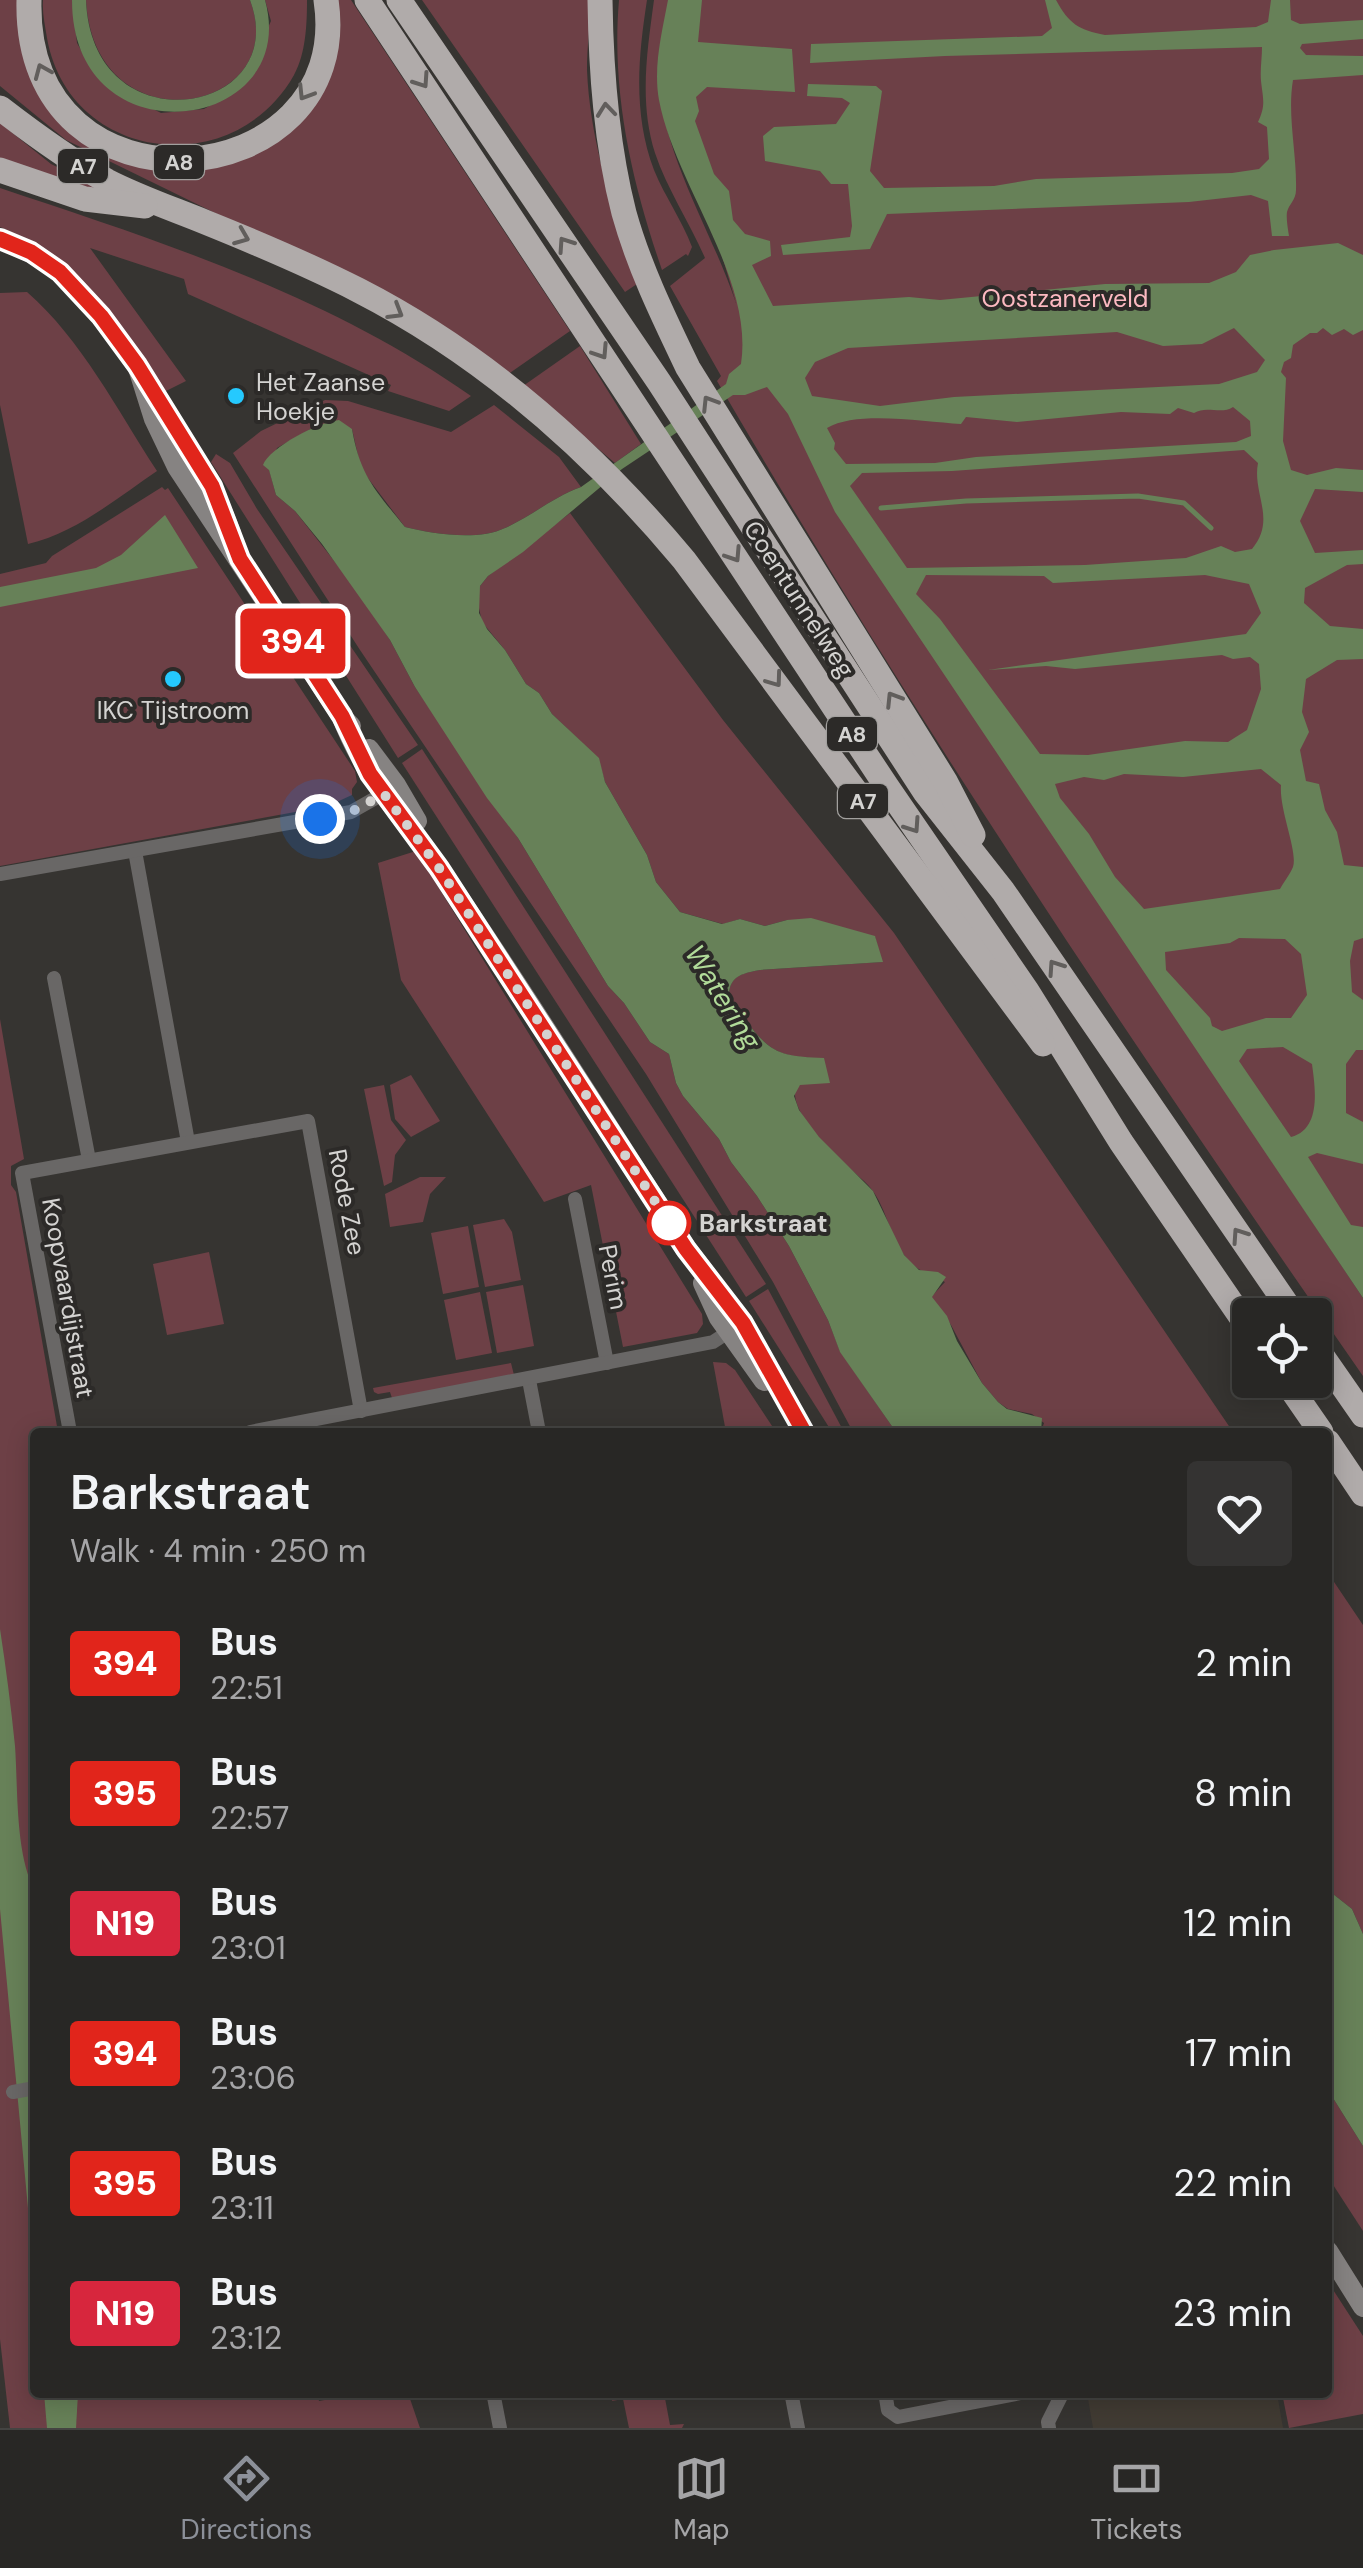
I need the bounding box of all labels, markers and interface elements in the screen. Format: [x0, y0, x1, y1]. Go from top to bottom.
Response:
one-way arrow [34, 63, 54, 81]
one-way arrow [410, 69, 428, 88]
one-way arrow [299, 82, 318, 100]
one-way arrow [596, 102, 617, 118]
road number: A8 [154, 145, 204, 179]
road number: A7 [58, 149, 108, 183]
one-way arrow [232, 225, 250, 245]
one-way arrow [559, 236, 578, 254]
park label: Oostzanerveld [982, 282, 1148, 315]
one-way arrow [385, 300, 403, 319]
one-way arrow [589, 340, 607, 359]
place label: Het Zaanse Hoekje [256, 366, 385, 428]
marker: Het Zaanse Hoekje [225, 385, 247, 407]
one-way arrow [703, 396, 722, 414]
street label: Coentunnelweg [736, 514, 862, 684]
one-way arrow [721, 544, 740, 562]
line badge: 394 [236, 608, 350, 674]
text: 394 [260, 618, 326, 664]
marker: IKC Tijstroom [162, 668, 184, 690]
one-way arrow [762, 668, 781, 687]
one-way arrow [886, 691, 905, 709]
place label: IKC Tijstroom [97, 694, 249, 727]
road number: A8 [827, 717, 877, 751]
road number: A7 [838, 784, 888, 818]
your location [295, 794, 345, 844]
one-way arrow [901, 814, 919, 833]
water label: Watering [676, 938, 770, 1057]
one-way arrow [1049, 959, 1067, 978]
street label: Rode Zee [321, 1146, 373, 1258]
street label: Koopvaardijstraat [34, 1195, 102, 1401]
marker: Barkstraat [648, 1202, 690, 1244]
place label: Barkstraat [699, 1207, 828, 1240]
one-way arrow [1233, 1227, 1251, 1246]
street label: Perim [591, 1242, 635, 1312]
map controls [1232, 1298, 1332, 1398]
button: locate [1232, 1298, 1332, 1398]
text: Barkstraat [70, 1461, 311, 1524]
button: heart [1187, 1461, 1292, 1566]
text: Walk · 4 min · 250 m [70, 1530, 366, 1572]
text: Bus [210, 1617, 278, 1667]
text: 2 min [1195, 1638, 1292, 1688]
text: 394 [92, 1640, 158, 1686]
text: 22:51 [210, 1667, 283, 1709]
text: Bus [210, 1747, 278, 1797]
text: 8 min [1194, 1768, 1292, 1818]
text: 395 [93, 1770, 157, 1816]
text: 22:57 [210, 1797, 289, 1839]
text: Bus [210, 1877, 278, 1927]
text: 12 min [1183, 1898, 1292, 1948]
text: N19 [95, 1900, 155, 1946]
text: 23:01 [210, 1927, 286, 1969]
text: Bus [210, 2007, 278, 2057]
text: 17 min [1185, 2028, 1292, 2078]
text: 394 [92, 2030, 158, 2076]
text: 23:06 [210, 2057, 296, 2099]
text: Bus [210, 2137, 278, 2187]
text: 22 min [1173, 2158, 1292, 2208]
text: 395 [93, 2160, 157, 2206]
text: 23:11 [210, 2187, 274, 2229]
text: Bus [210, 2267, 278, 2317]
text: 23 min [1173, 2288, 1292, 2338]
text: N19 [95, 2290, 155, 2336]
text: 23:12 [210, 2317, 282, 2359]
tab: Directions [180, 2451, 312, 2548]
tab: Map [673, 2451, 730, 2548]
tab: Tickets [1090, 2451, 1182, 2548]

